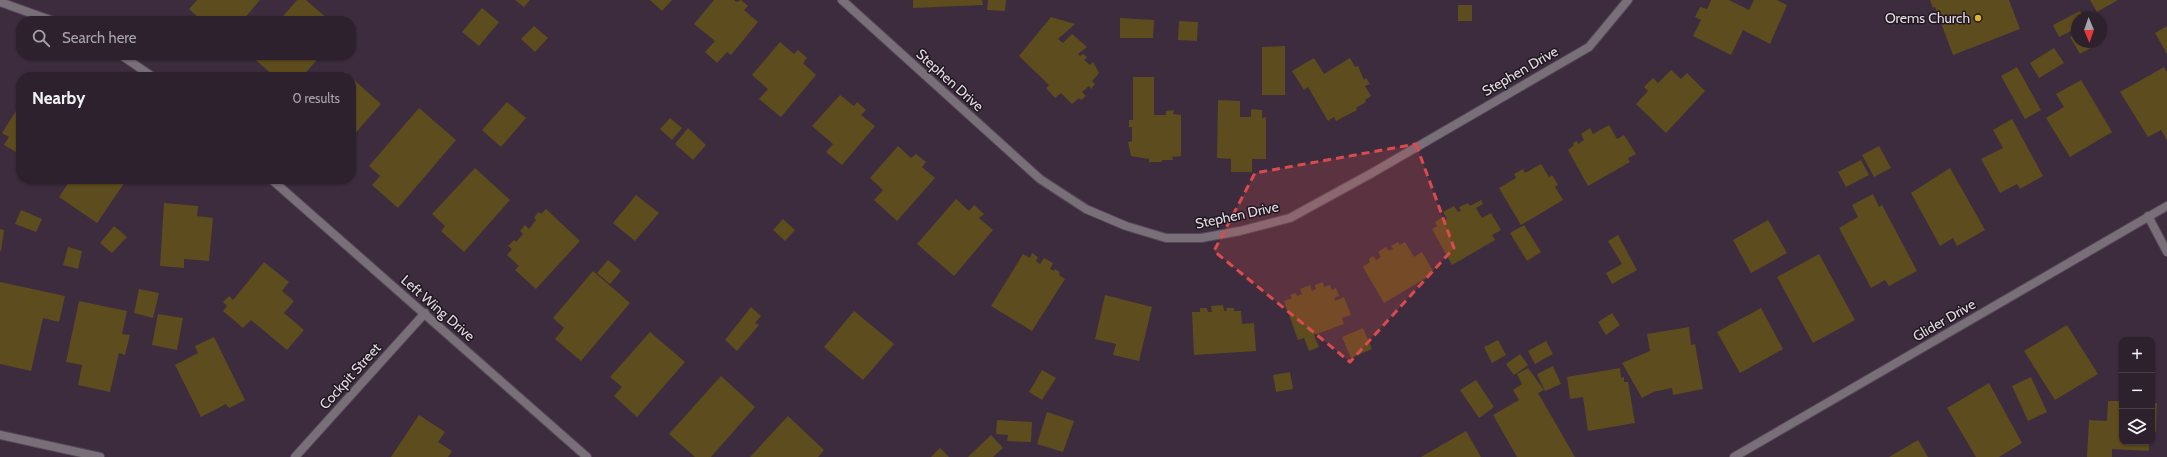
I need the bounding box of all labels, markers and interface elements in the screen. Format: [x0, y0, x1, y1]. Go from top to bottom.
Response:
place label: Orems Church [1885, 9, 1970, 27]
north arrow [2071, 12, 2107, 48]
marker: Orems Church [1973, 13, 1983, 23]
search box [16, 16, 356, 60]
icon: search [30, 27, 52, 49]
text: Search here [62, 29, 137, 47]
street label: Stephen Drive [1479, 42, 1561, 100]
street label: Stephen Drive [912, 45, 988, 115]
text: Nearby [32, 88, 85, 108]
text: 0 results [292, 90, 340, 106]
street label: Stephen Drive [1194, 197, 1280, 233]
street label: Left Wing Drive [397, 271, 479, 345]
street label: Glider Drive [1909, 295, 1979, 345]
map controls [2119, 337, 2155, 445]
button: + [2119, 337, 2155, 373]
street label: Cockpit Street [315, 339, 385, 413]
button: − [2119, 373, 2155, 409]
button: layers [2119, 409, 2155, 445]

